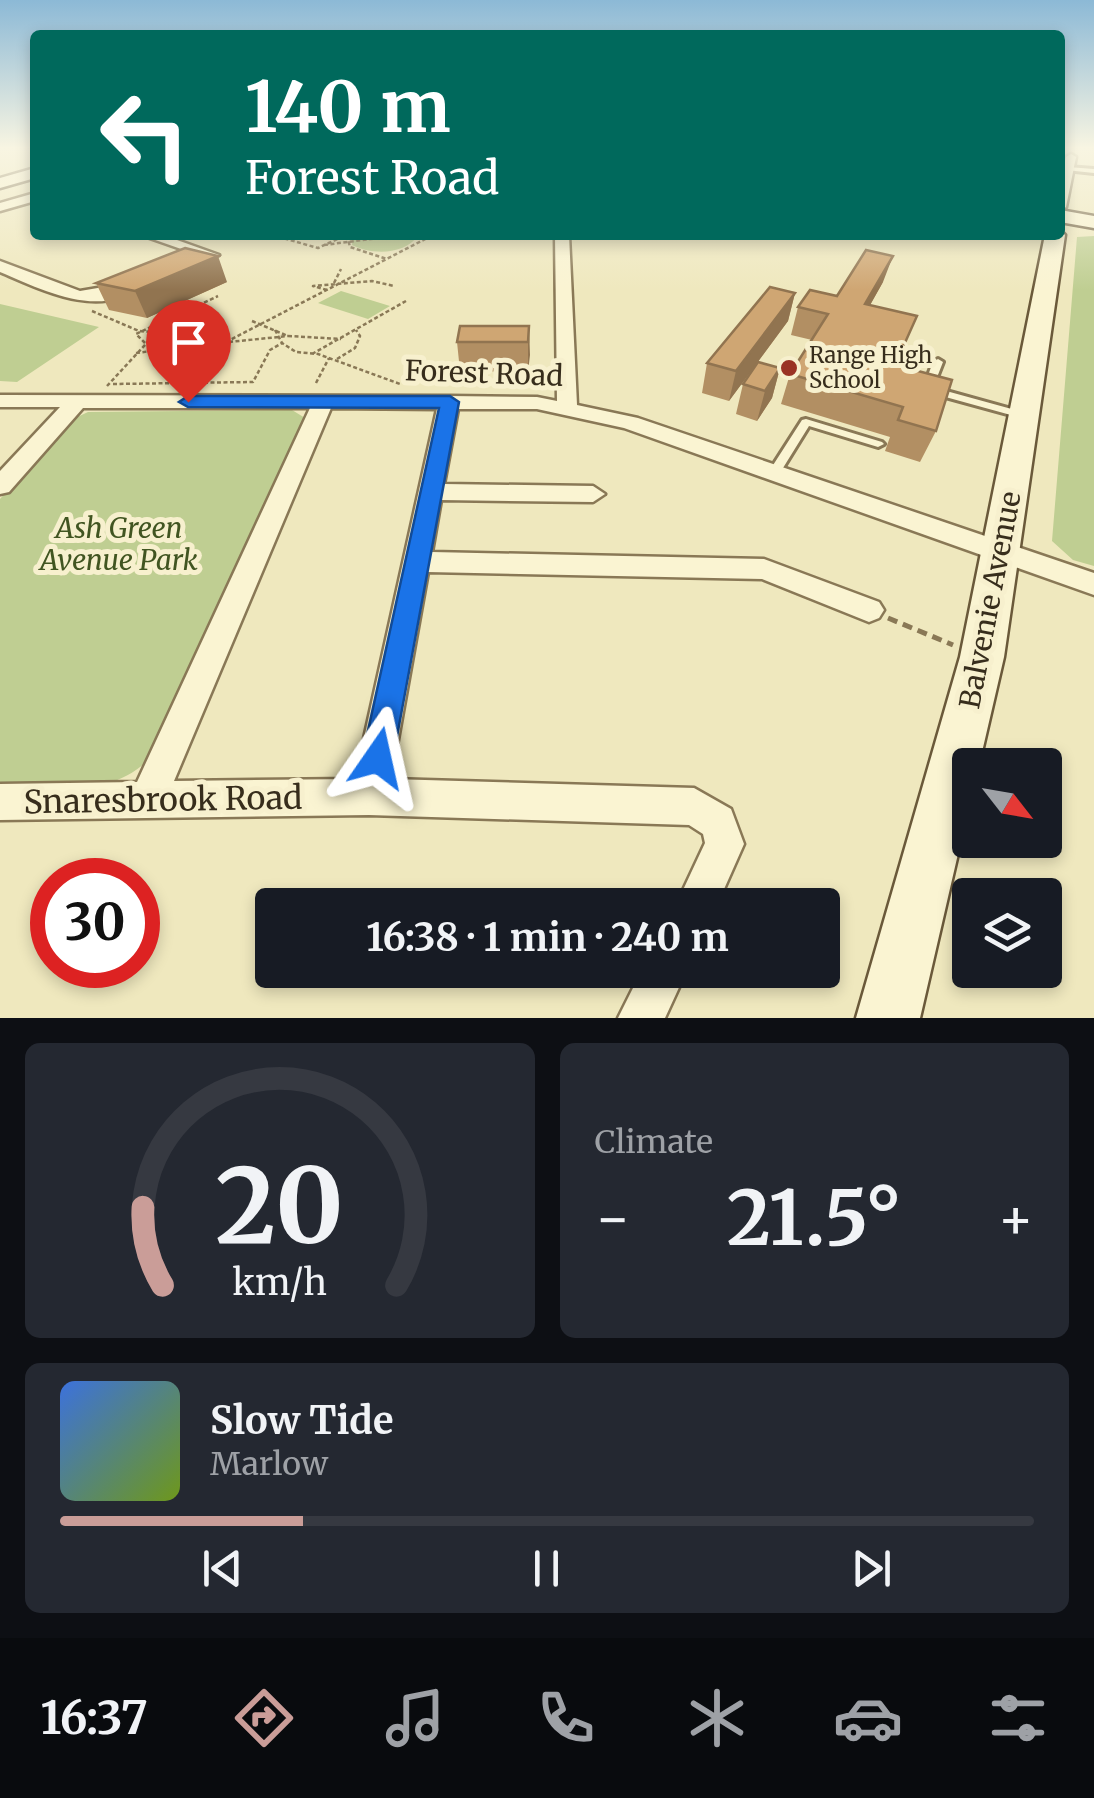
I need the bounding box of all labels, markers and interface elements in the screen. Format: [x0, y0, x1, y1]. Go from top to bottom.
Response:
text: 140 m [245, 63, 451, 151]
icon: left [80, 70, 210, 200]
text: Forest Road [245, 150, 499, 206]
pin [146, 300, 231, 403]
icon: arrive [161, 315, 216, 370]
place label: Range High School [809, 341, 933, 394]
street label: Forest Road [404, 352, 564, 394]
marker: Range High School [778, 357, 800, 379]
street label: Balvenie Avenue [951, 488, 1029, 712]
park label: Ash Green Avenue Park [38, 510, 198, 578]
position arrow [326, 706, 430, 810]
north arrow [952, 748, 1062, 858]
map controls [952, 748, 1062, 988]
street label: Snaresbrook Road [23, 778, 303, 822]
speed limit sign: 30 [30, 858, 160, 988]
button: layers [952, 878, 1062, 988]
text: 16:38 · 1 min · 240 m [366, 914, 729, 961]
text: Climate [595, 1122, 713, 1162]
text: 20 [215, 1141, 344, 1271]
text: 21.5° [727, 1171, 902, 1265]
text: − [595, 1184, 631, 1253]
text: + [997, 1184, 1034, 1253]
text: km/h [232, 1260, 327, 1305]
text: Slow Tide [210, 1397, 394, 1444]
text: Marlow [210, 1444, 328, 1484]
icon: previous [195, 1541, 250, 1596]
icon: pause [519, 1541, 574, 1596]
icon: next [844, 1541, 899, 1596]
icon: directions [229, 1683, 299, 1753]
icon: music [380, 1683, 450, 1753]
icon: phone [531, 1683, 601, 1753]
icon: climate [682, 1683, 752, 1753]
icon: car [833, 1683, 903, 1753]
icon: filters [983, 1683, 1053, 1753]
text: 16:37 [40, 1690, 148, 1746]

